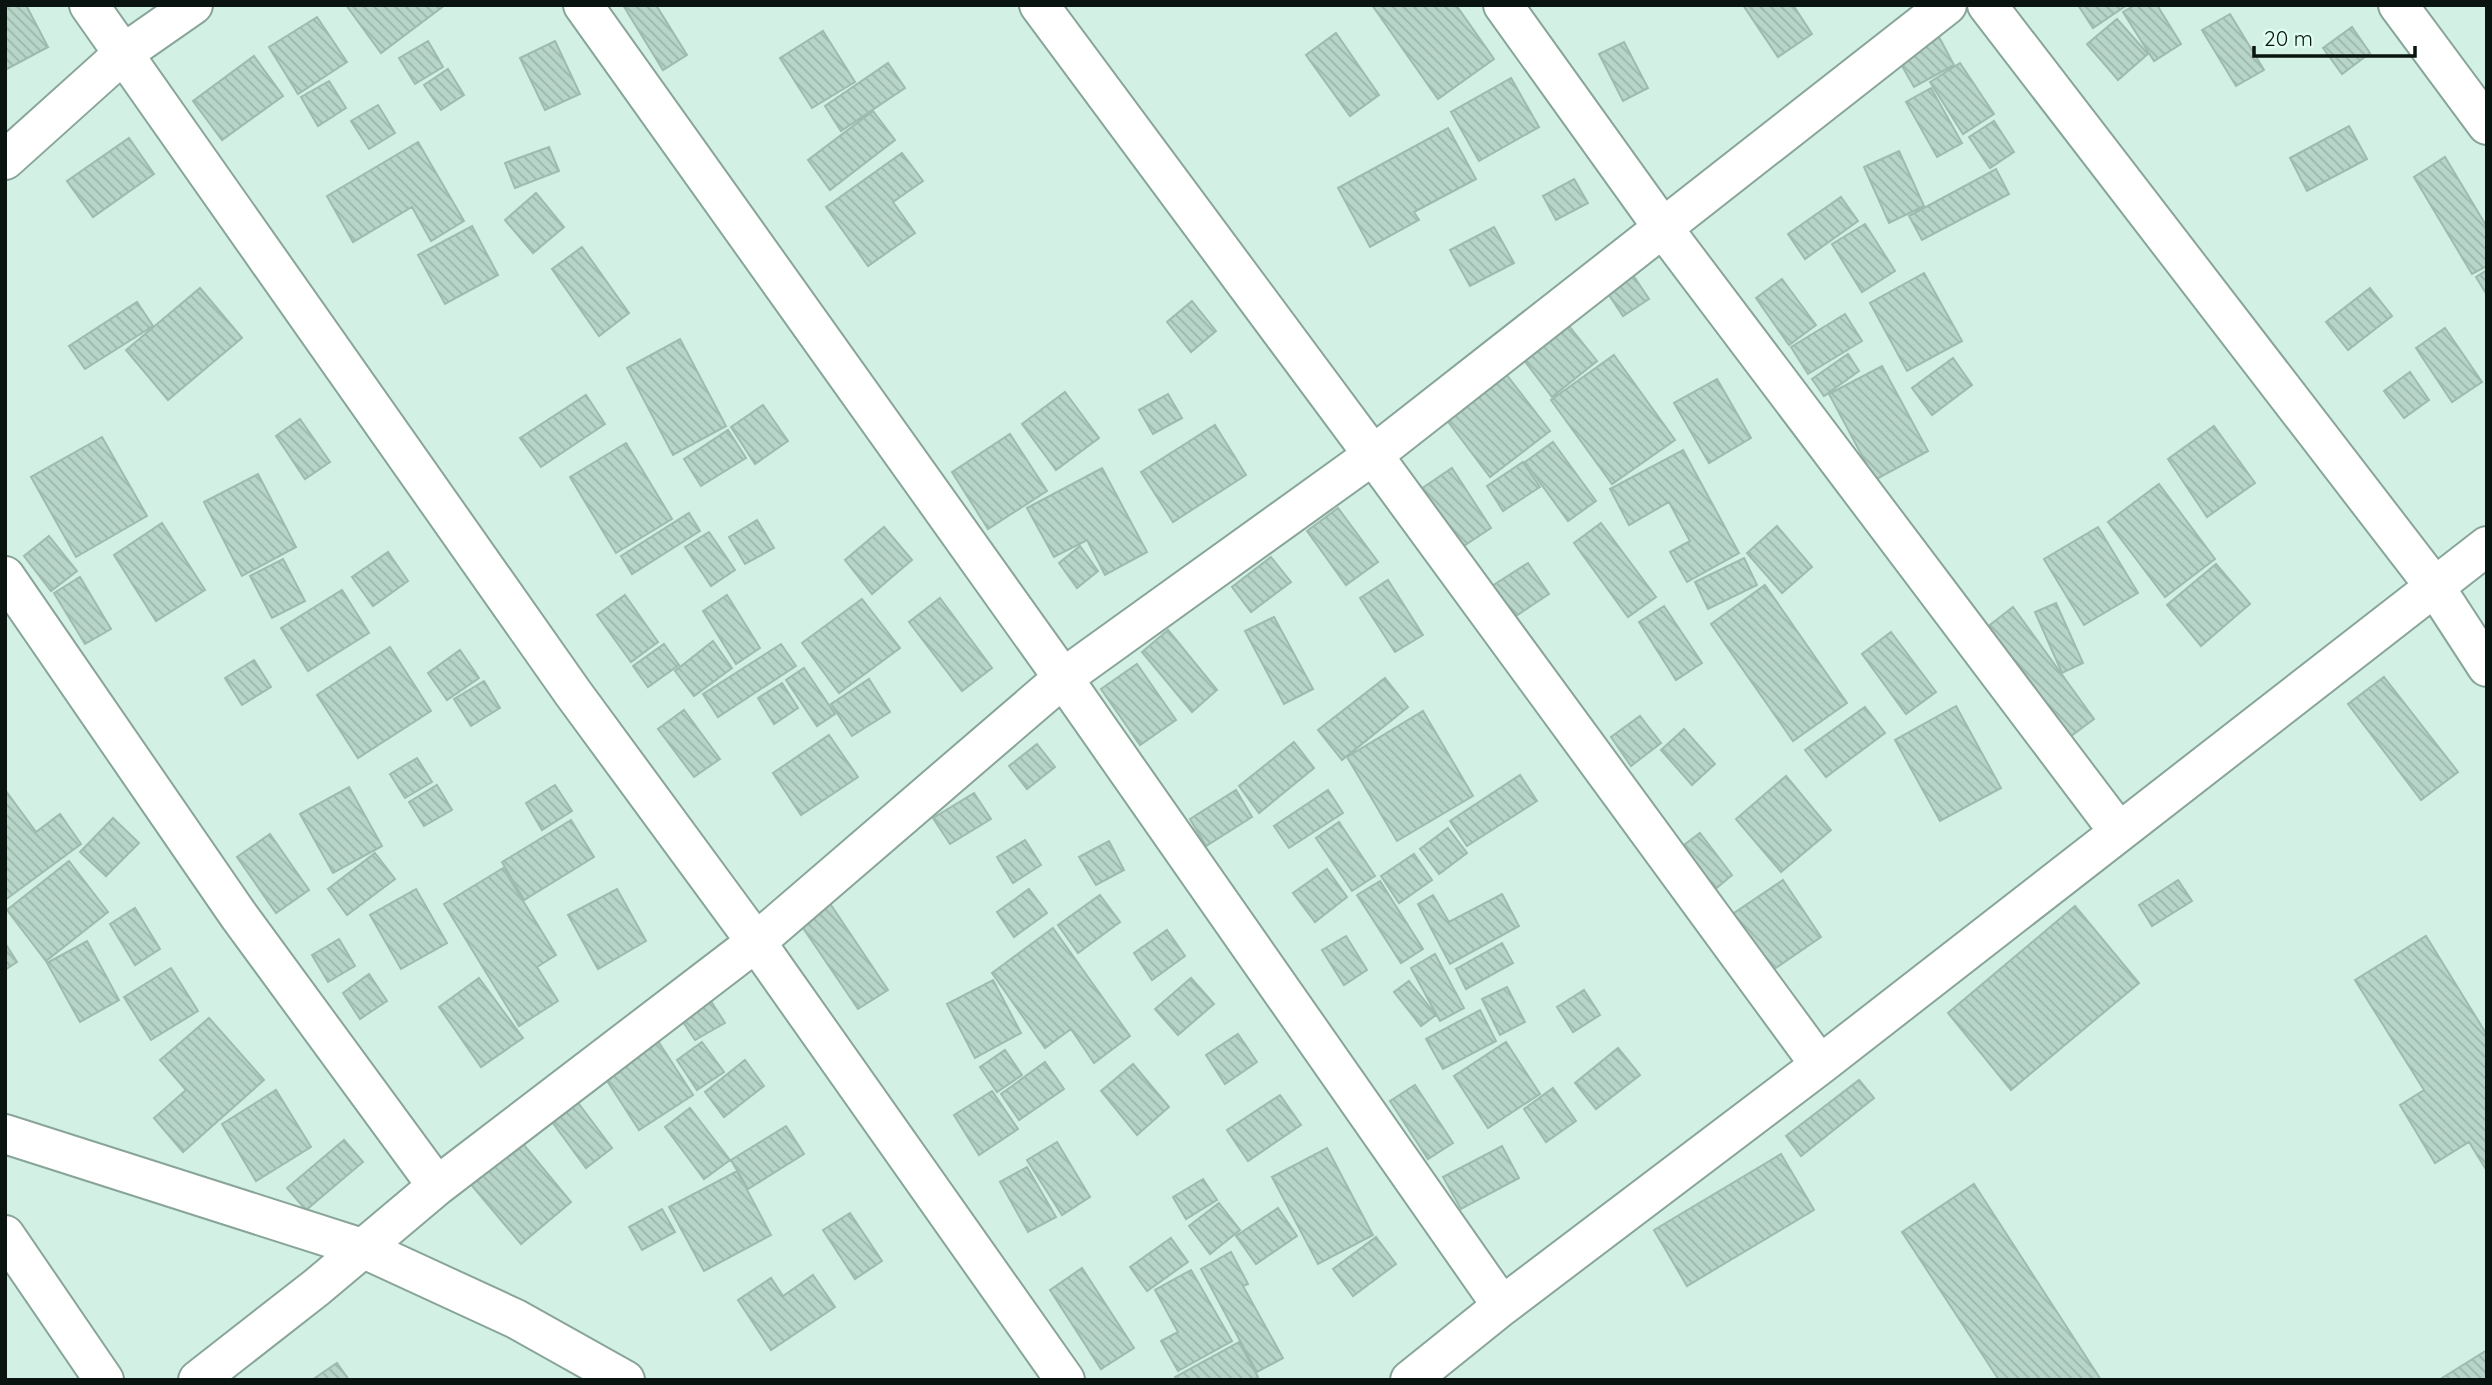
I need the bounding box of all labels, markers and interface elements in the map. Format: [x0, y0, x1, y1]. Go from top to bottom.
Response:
scale bar [2254, 14, 2415, 58]
text: 20 m [2264, 25, 2313, 51]

